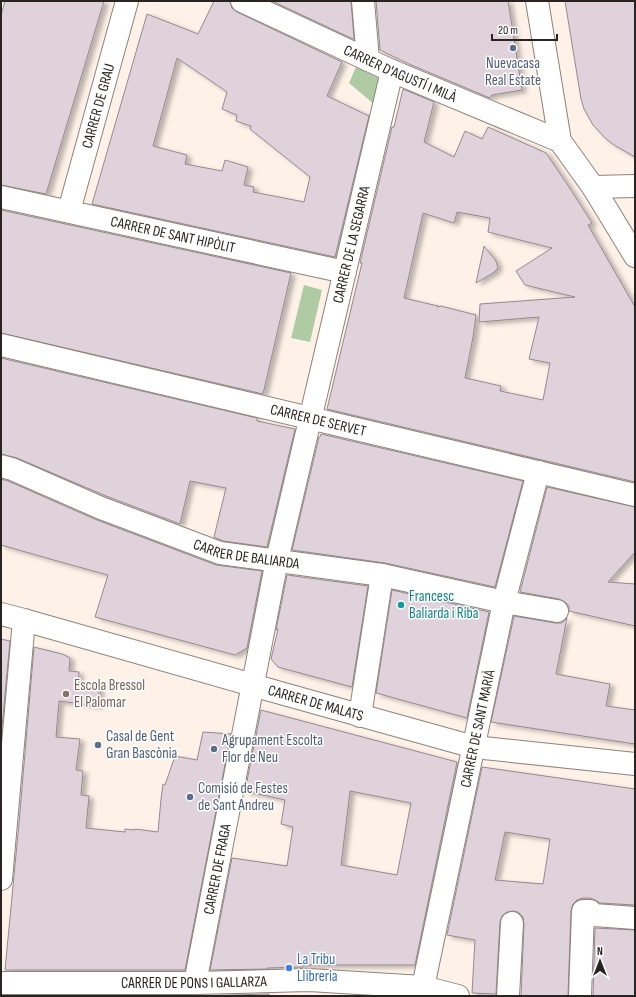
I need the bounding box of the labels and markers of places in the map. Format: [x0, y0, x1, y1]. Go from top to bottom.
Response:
marker: Nuevacasa Real Estate [508, 43, 518, 53]
place label: Nuevacasa Real Estate [485, 54, 541, 90]
place label: Francesc Baliarda i Riba [409, 587, 479, 623]
marker: Francesc Baliarda i Riba [396, 600, 406, 610]
place label: Escola Bressol El Palomar [74, 676, 145, 712]
marker: Escola Bressol El Palomar [61, 689, 71, 699]
place label: Casal de Gent Gran Bascònia [106, 727, 177, 763]
place label: Agrupament Escolta Flor de Neu [221, 731, 323, 767]
marker: Casal de Gent Gran Bascònia [93, 740, 103, 750]
marker: Agrupament Escolta Flor de Neu [209, 744, 219, 754]
place label: Comisió de Festes de Sant Andreu [198, 779, 288, 815]
marker: Comisió de Festes de Sant Andreu [185, 792, 195, 802]
place label: La Tribu Llibreria [297, 950, 338, 986]
marker: La Tribu Llibreria [284, 963, 294, 973]

